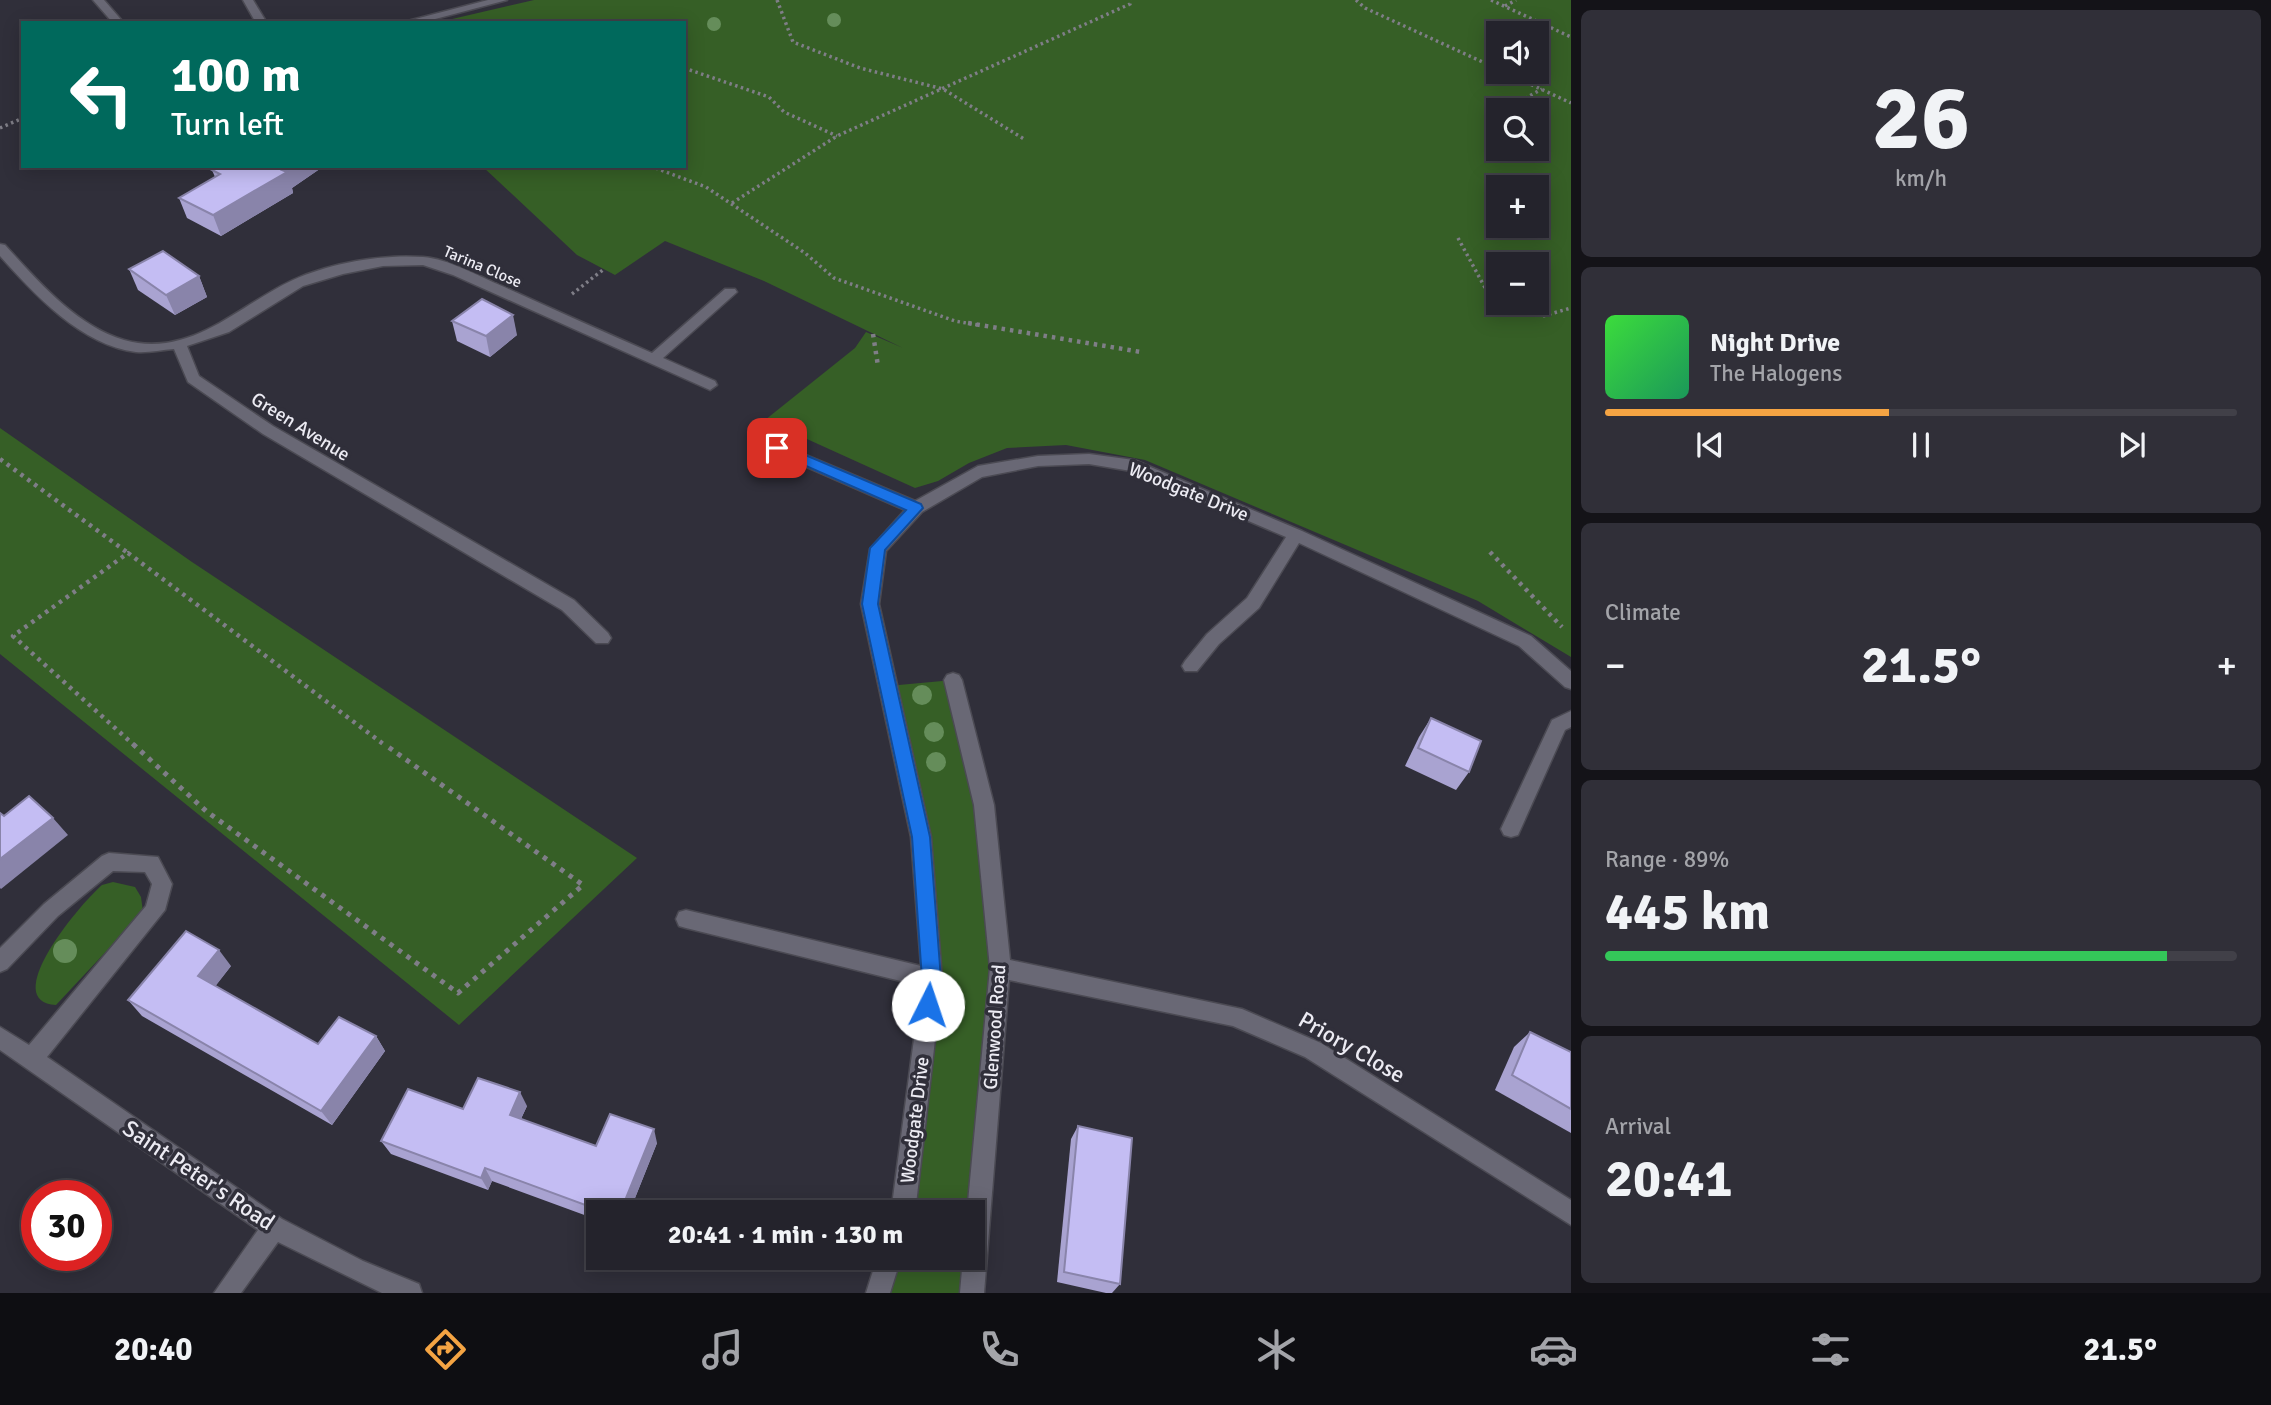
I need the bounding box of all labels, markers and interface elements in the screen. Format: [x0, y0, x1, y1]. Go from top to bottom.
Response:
map controls [1486, 21, 1549, 315]
button: sound [1486, 21, 1549, 84]
text: 100 m [171, 45, 301, 105]
icon: left [56, 49, 147, 140]
text: 26 [1872, 62, 1970, 175]
button: search [1486, 98, 1549, 161]
text: Turn left [171, 105, 284, 144]
text: km/h [1895, 164, 1947, 193]
button: + [1486, 175, 1549, 238]
street label: Tarina Close [440, 241, 525, 292]
button: − [1486, 252, 1549, 315]
text: Night Drive [1710, 327, 1840, 359]
text: The Halogens [1710, 359, 1842, 388]
street label: Green Avenue [247, 387, 354, 467]
pin [747, 418, 807, 478]
icon: previous [1691, 426, 1729, 464]
icon: pause [1902, 426, 1940, 464]
icon: next [2113, 426, 2151, 464]
icon: arrive [758, 429, 796, 467]
street label: Woodgate Drive [1125, 457, 1252, 527]
text: Climate [1605, 598, 1681, 627]
text: 21.5° [1861, 633, 1981, 697]
text: − [1605, 642, 1626, 689]
text: + [2216, 642, 2237, 689]
text: Range · 89% [1605, 845, 1729, 874]
text: 445 km [1605, 880, 1770, 944]
street label: Glenwood Road [979, 964, 1011, 1090]
position arrow [891, 968, 965, 1042]
street label: Priory Close [1293, 1005, 1410, 1090]
street label: Woodgate Drive [895, 1055, 935, 1185]
text: Arrival [1605, 1112, 1671, 1141]
street label: Saint Peter's Road [117, 1114, 280, 1237]
text: 20:41 [1605, 1147, 1733, 1211]
speed limit sign: 30 [21, 1180, 112, 1271]
text: 20:41 · 1 min · 130 m [668, 1219, 903, 1251]
icon: directions [421, 1325, 470, 1374]
icon: music [698, 1325, 747, 1374]
icon: phone [975, 1325, 1024, 1374]
icon: climate [1252, 1325, 1301, 1374]
icon: car [1529, 1325, 1578, 1374]
icon: filters [1806, 1325, 1855, 1374]
text: 20:40 [114, 1330, 193, 1369]
text: 21.5° [2083, 1330, 2157, 1369]

